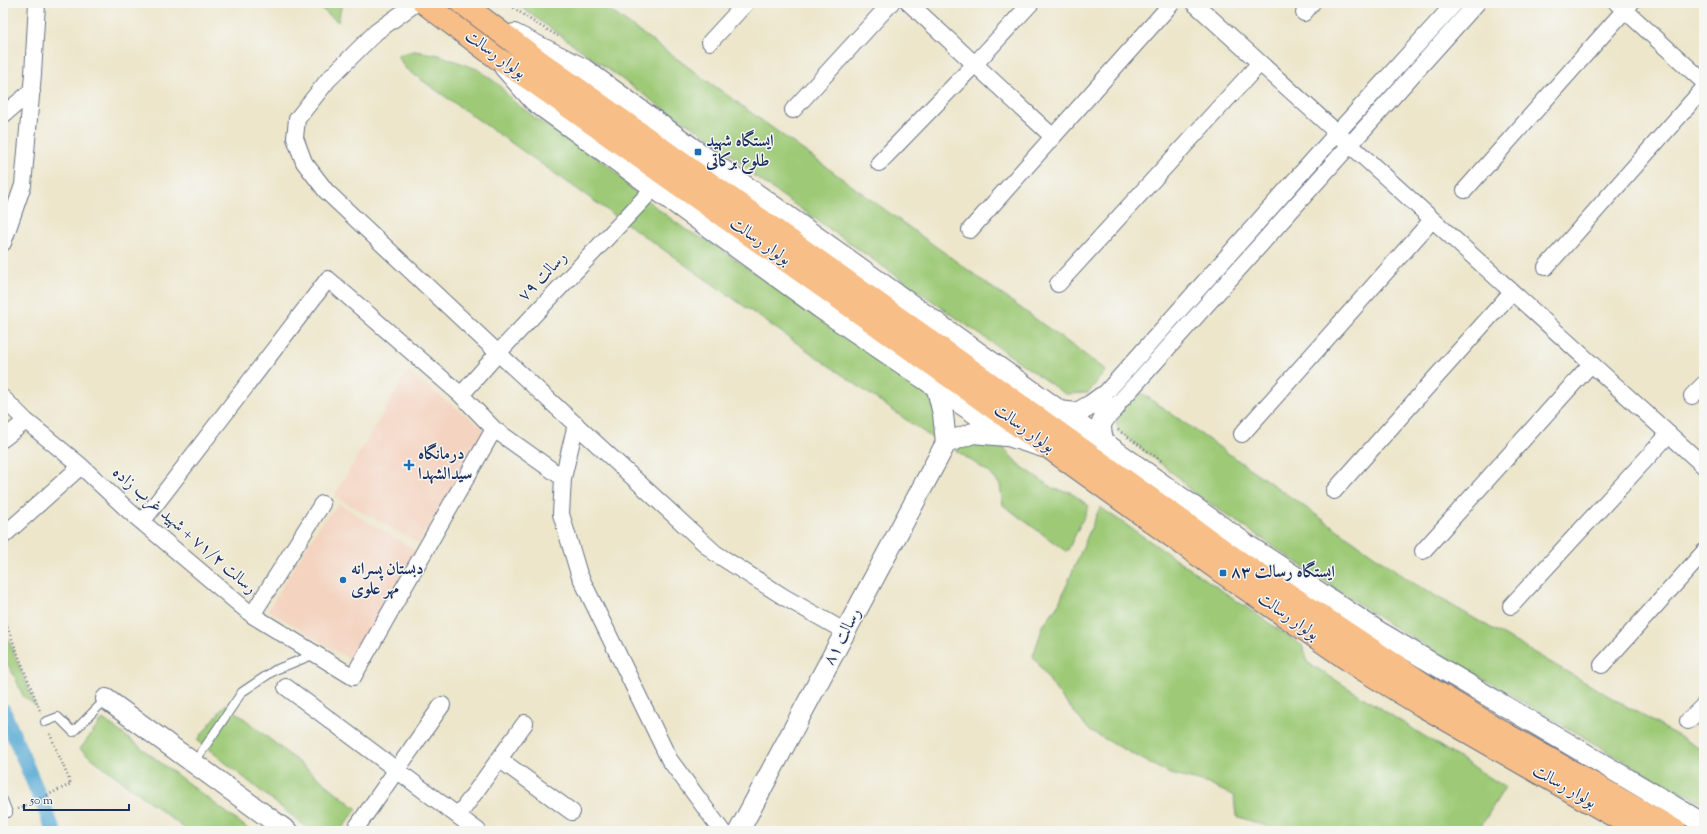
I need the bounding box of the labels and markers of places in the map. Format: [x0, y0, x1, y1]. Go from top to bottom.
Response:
place label: ایستگاه شهید طلوع برکاتی [705, 129, 774, 174]
marker: ایستگاه شهید طلوع برکاتی [693, 147, 703, 157]
place label: درمانگاه سیدالشهدا [418, 442, 472, 487]
marker: درمانگاه سیدالشهدا [403, 459, 415, 471]
place label: دبستان پسرانه مهر علوی [351, 558, 424, 602]
place label: ایستگاه رسالت ۸۳ [1231, 560, 1335, 585]
marker: ایستگاه رسالت ۸۳ [1218, 568, 1228, 578]
marker: دبستان پسرانه مهر علوی [338, 575, 348, 585]

